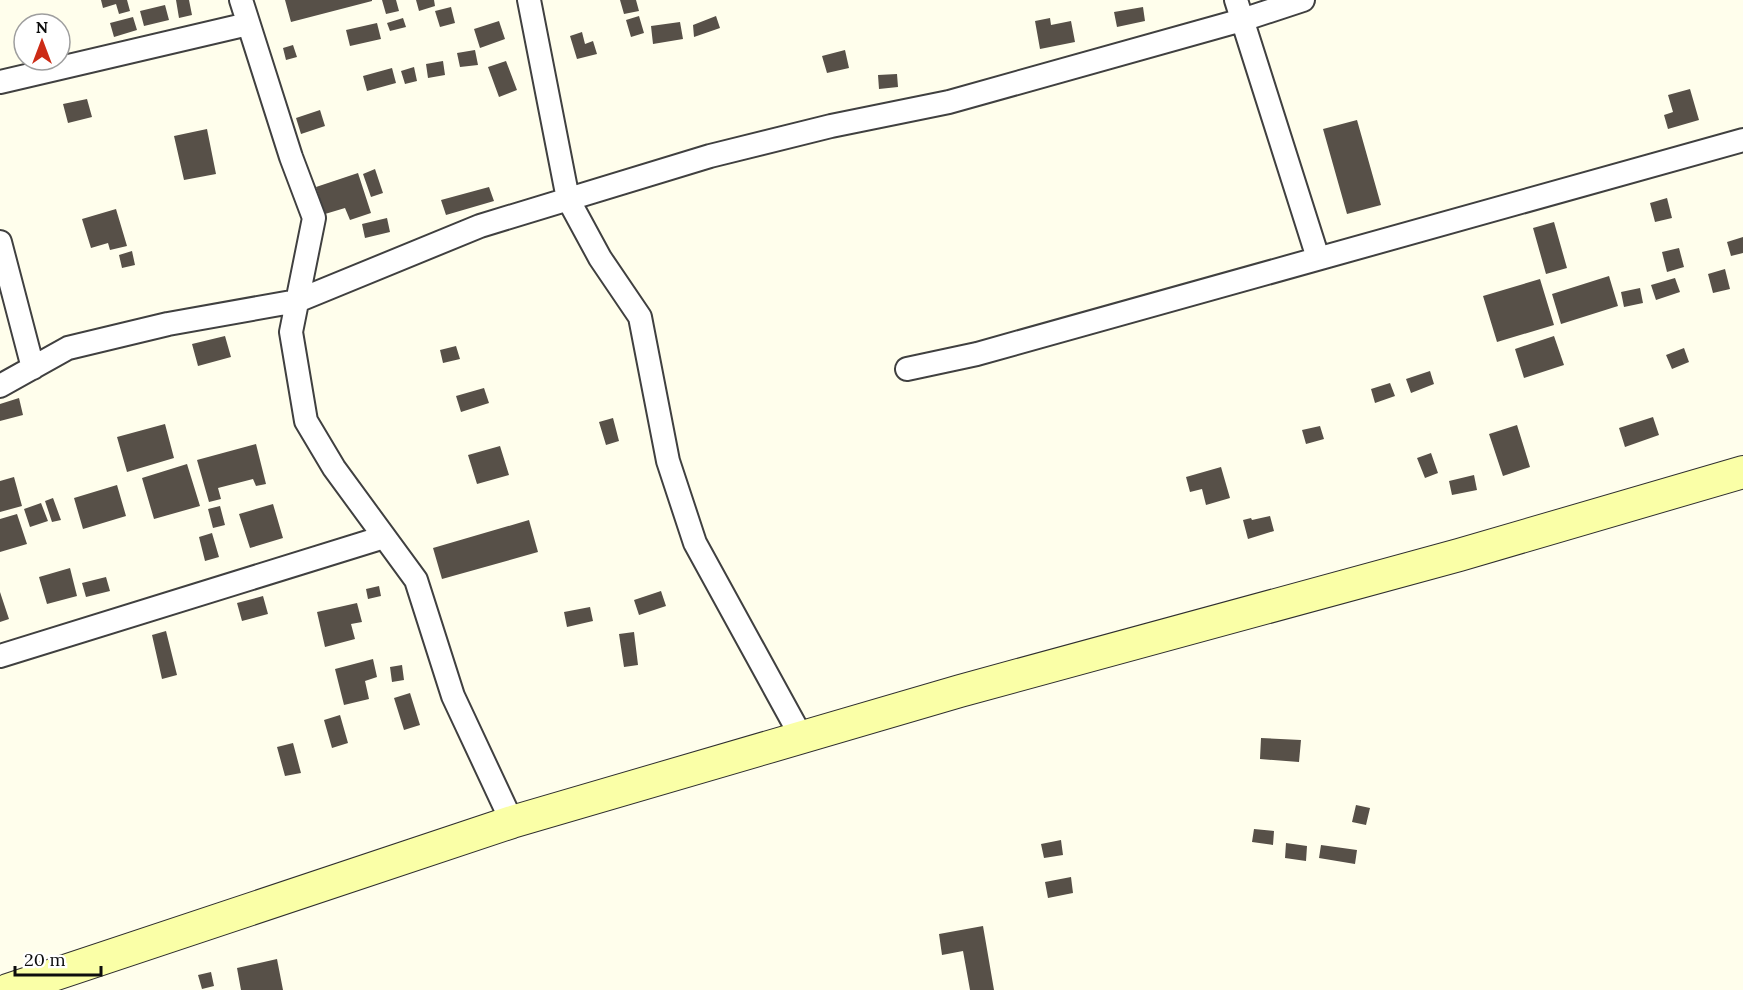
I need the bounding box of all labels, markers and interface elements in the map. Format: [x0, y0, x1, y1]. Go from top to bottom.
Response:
north arrow [12, 12, 72, 72]
text: N [36, 17, 48, 37]
scale bar [15, 939, 100, 977]
text: 20 m [24, 948, 66, 971]

